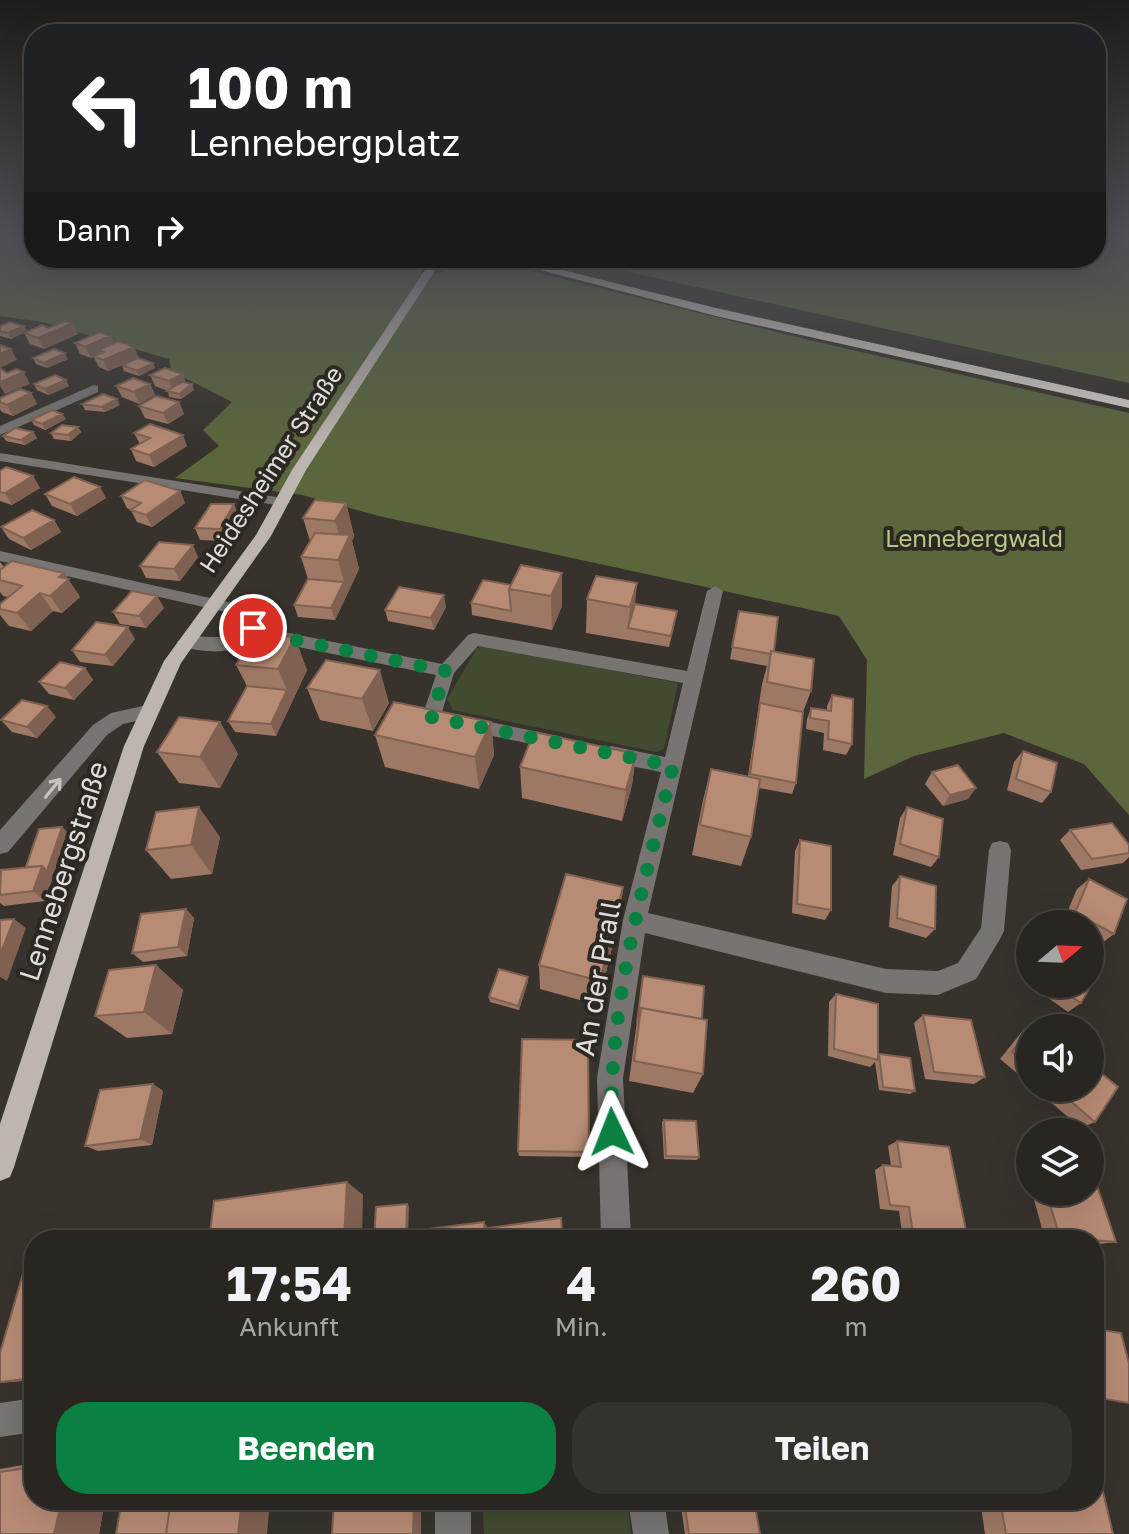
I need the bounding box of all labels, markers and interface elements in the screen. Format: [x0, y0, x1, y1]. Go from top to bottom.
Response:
text: 100 m [188, 53, 353, 120]
icon: left [56, 56, 160, 160]
text: Lennebergplatz [188, 121, 460, 164]
icon: right [147, 208, 191, 252]
text: Dann [56, 212, 131, 248]
street label: Heidesheimer Straße [192, 360, 348, 578]
park label: Lennebergwald [885, 523, 1063, 552]
pin [219, 594, 287, 662]
icon: arrive [231, 606, 275, 650]
street label: Lennebergstraße [12, 757, 114, 985]
one-way arrow [44, 778, 61, 799]
street label: An der Prall [567, 898, 627, 1058]
north arrow [1016, 910, 1104, 998]
map controls [1016, 910, 1104, 1206]
button: sound [1016, 1014, 1104, 1102]
position arrow [570, 1090, 654, 1174]
button: layers [1016, 1118, 1104, 1206]
text: 17:54 [227, 1254, 352, 1312]
text: 4 [566, 1254, 596, 1312]
text: 260 [810, 1254, 901, 1312]
text: Ankunft [239, 1311, 339, 1342]
text: Min. [555, 1311, 608, 1342]
text: m [844, 1311, 867, 1342]
button: Beenden [56, 1402, 556, 1494]
button: Teilen [572, 1402, 1072, 1494]

